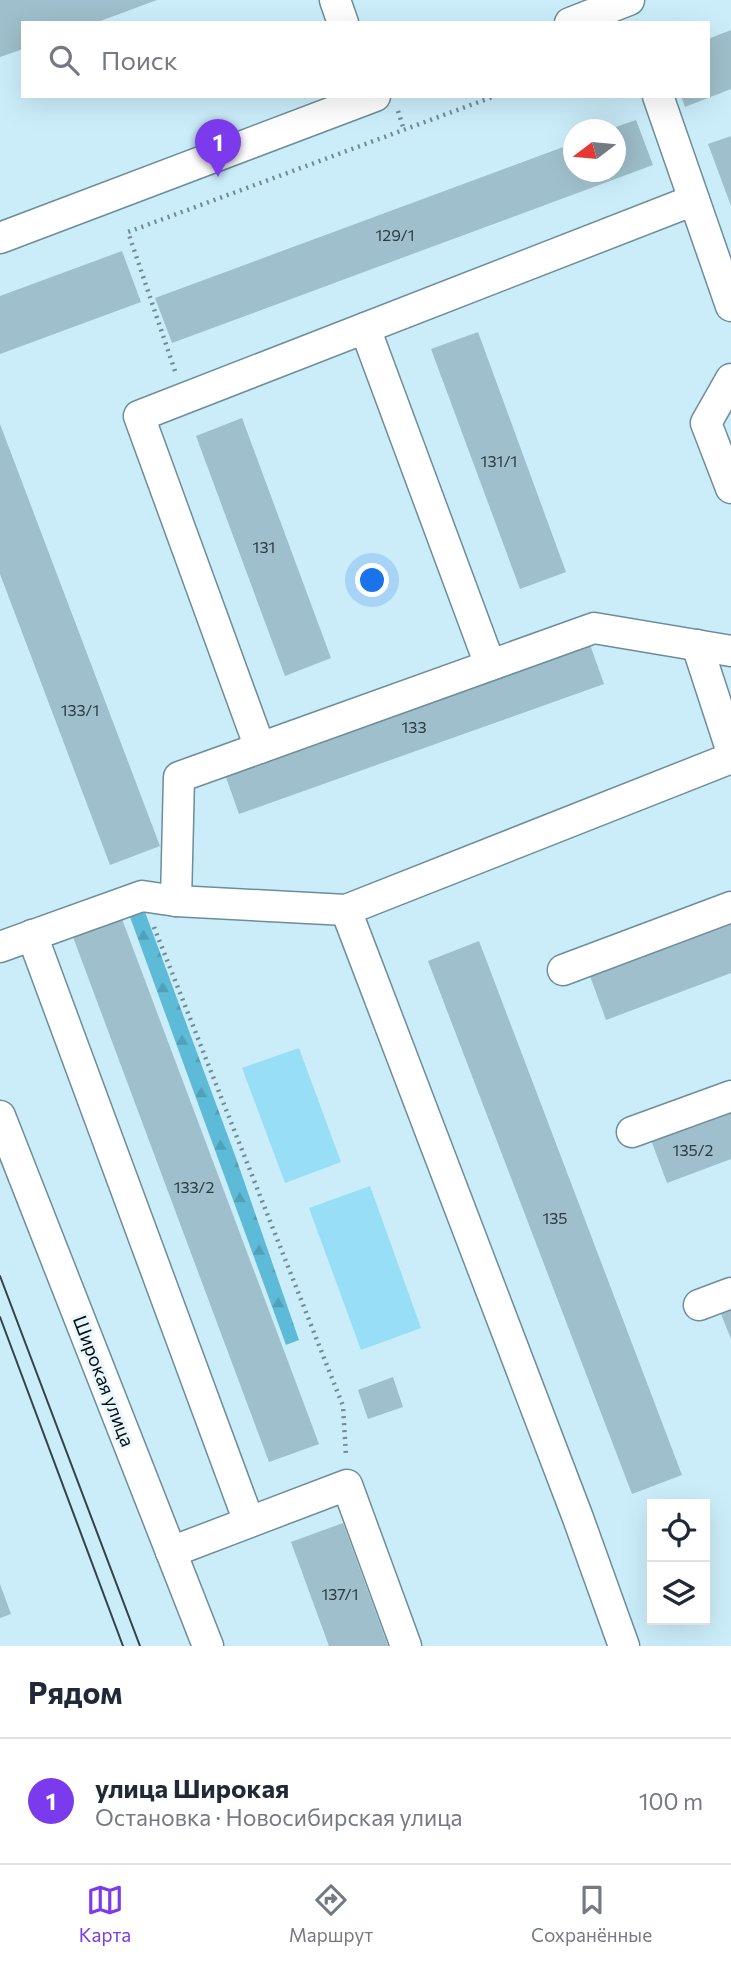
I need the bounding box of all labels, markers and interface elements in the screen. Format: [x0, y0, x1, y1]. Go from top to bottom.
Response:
search box [21, 21, 710, 98]
icon: search [45, 41, 83, 79]
text: Поиск [101, 44, 178, 75]
pin: 1 [195, 119, 241, 177]
north arrow [563, 119, 626, 182]
house number: 129/1 [375, 225, 415, 244]
house number: 131/1 [481, 451, 517, 470]
house number: 131 [253, 537, 275, 556]
your location [355, 563, 389, 597]
house number: 133/1 [61, 700, 99, 719]
house number: 133 [401, 717, 427, 736]
house number: 135/2 [673, 1140, 714, 1159]
house number: 133/2 [174, 1177, 214, 1196]
house number: 135 [542, 1208, 568, 1227]
street label: Широкая улица [69, 1312, 140, 1450]
map controls [647, 1499, 710, 1625]
button: locate [647, 1499, 710, 1562]
button: layers [647, 1562, 710, 1625]
house number: 137/1 [321, 1584, 359, 1603]
text: Рядом [28, 1673, 122, 1710]
text: улица Широкая [95, 1772, 289, 1803]
text: 1 [46, 1787, 56, 1815]
text: 100 m [639, 1787, 703, 1815]
text: Остановка · Новосибирская улица [95, 1803, 463, 1831]
tab: Карта [79, 1881, 131, 1946]
tab: Маршрут [289, 1881, 373, 1946]
tab: Сохранённые [531, 1881, 652, 1946]

